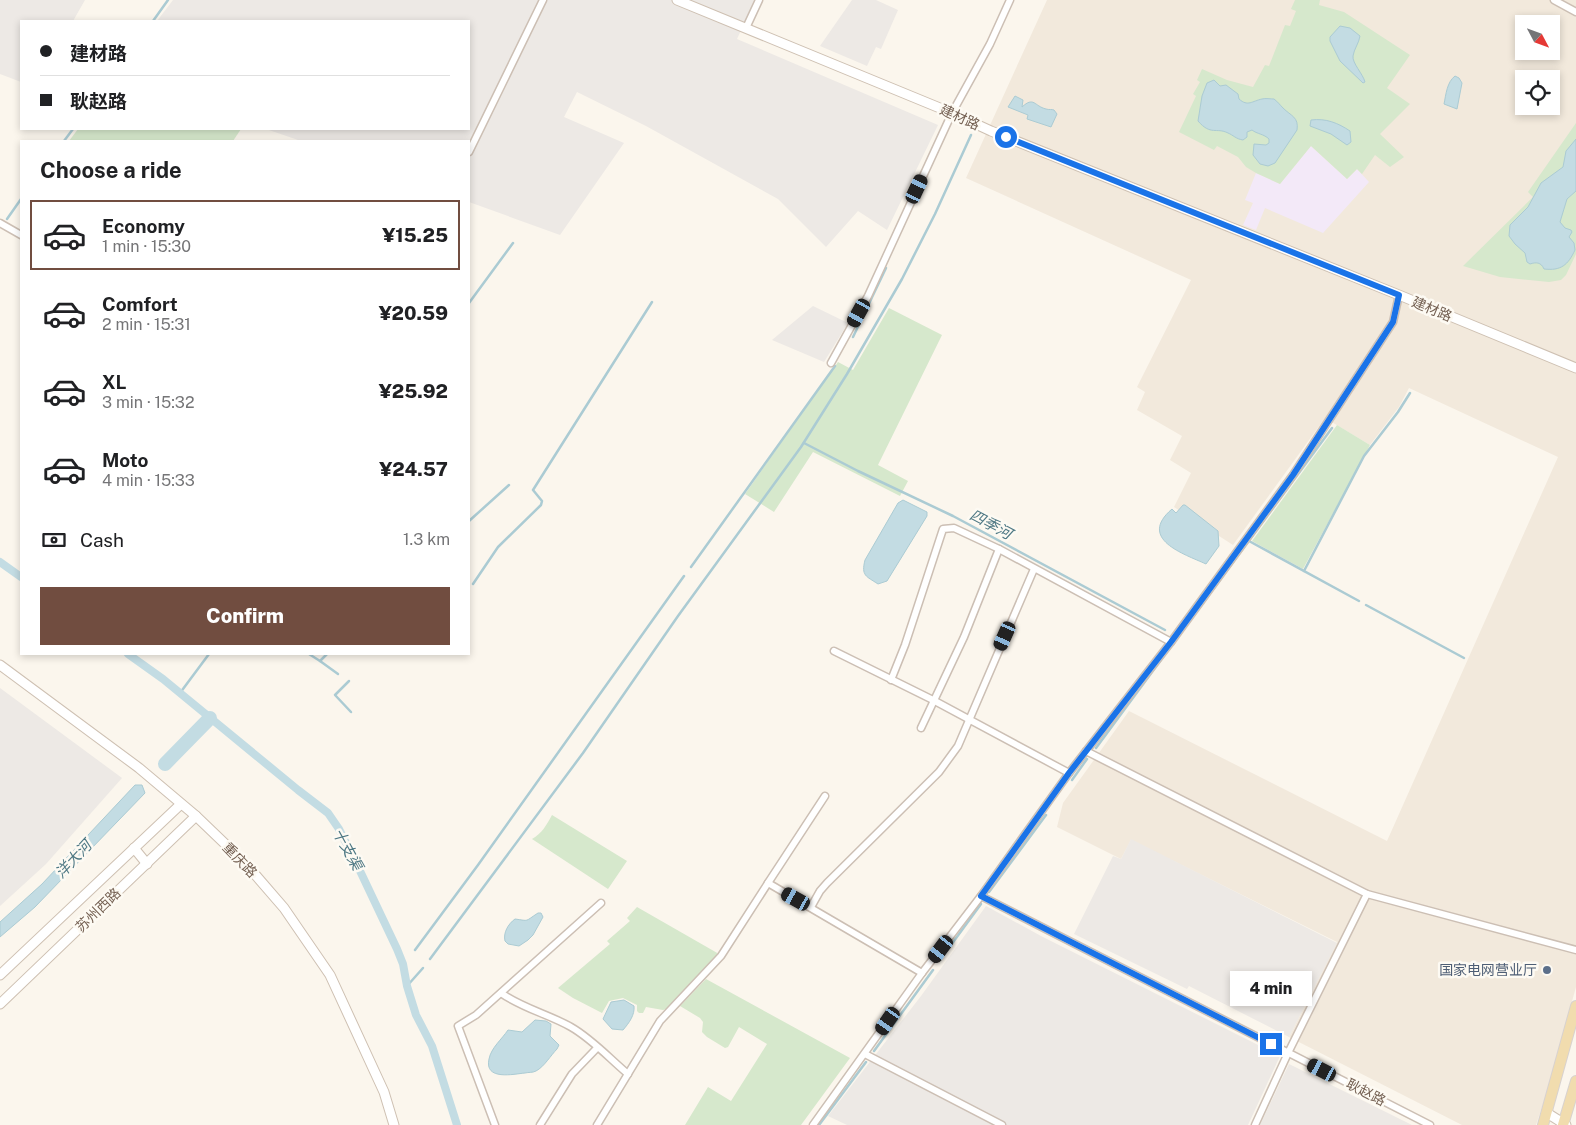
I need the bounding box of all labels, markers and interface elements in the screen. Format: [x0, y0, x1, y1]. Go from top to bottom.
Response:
north arrow [1515, 15, 1560, 60]
map controls [1515, 15, 1560, 115]
text: 建材路 [70, 42, 127, 64]
button: locate [1515, 70, 1560, 115]
text: 耿赵路 [70, 90, 127, 112]
street label: 建材路 [938, 101, 982, 133]
route start [995, 126, 1017, 148]
text: Choose a ride [40, 157, 182, 183]
car [903, 172, 930, 206]
icon: car [42, 213, 87, 258]
text: Economy [102, 215, 185, 237]
text: ¥15.25 [382, 224, 448, 246]
text: 1 min · 15:30 [102, 237, 191, 256]
icon: car [42, 291, 87, 336]
text: Comfort [102, 293, 178, 315]
street label: 建材路 [1410, 293, 1454, 325]
car [845, 296, 872, 330]
text: ¥20.59 [379, 302, 448, 324]
text: 2 min · 15:31 [102, 315, 191, 334]
icon: car [42, 369, 87, 414]
text: XL [102, 371, 127, 393]
text: ¥25.92 [379, 380, 448, 402]
text: 3 min · 15:32 [102, 393, 194, 412]
icon: car [42, 447, 87, 492]
text: Moto [102, 449, 148, 471]
text: ¥24.57 [379, 458, 448, 480]
text: 4 min · 15:33 [102, 471, 195, 490]
water label: 四季河 [967, 506, 1017, 543]
icon: cash [40, 526, 68, 554]
text: Cash [80, 529, 124, 551]
text: 1.3 km [403, 530, 450, 549]
button: Confirm [40, 587, 450, 645]
car [992, 619, 1017, 653]
water label: 十支渠 [330, 825, 367, 875]
water label: 洋大河 [51, 835, 97, 881]
street label: 重庆路 [220, 839, 260, 881]
street label: 苏州西路 [72, 885, 124, 935]
car [779, 885, 812, 913]
car [925, 933, 956, 965]
place label: 国家电网营业厅 [1439, 962, 1537, 978]
marker: 国家电网营业厅 [1541, 964, 1553, 976]
callout: 4 min [1230, 972, 1312, 1006]
text: 4 min [1250, 979, 1292, 998]
car [873, 1004, 902, 1038]
route end [1260, 1033, 1282, 1055]
car [1305, 1057, 1338, 1083]
street label: 耿赵路 [1344, 1075, 1388, 1109]

